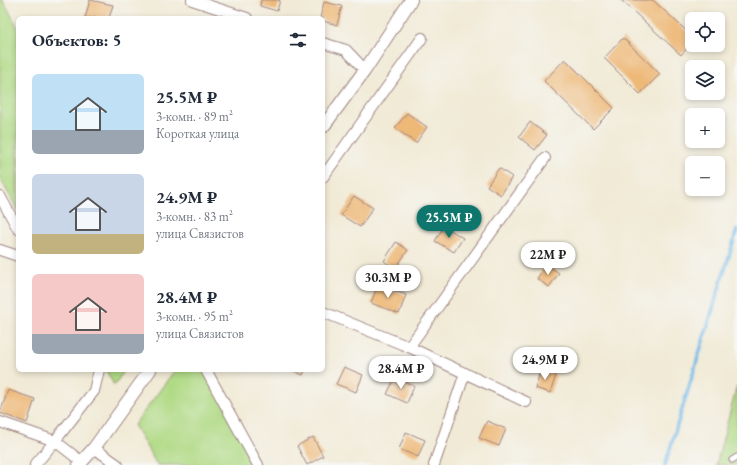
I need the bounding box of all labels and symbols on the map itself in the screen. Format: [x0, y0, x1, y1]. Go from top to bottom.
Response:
pin: 25.5M ₽ [412, 205, 486, 239]
pin: 22M ₽ [520, 242, 576, 276]
pin: 30.3M ₽ [351, 265, 425, 299]
pin: 24.9M ₽ [508, 347, 582, 381]
pin: 28.4M ₽ [364, 356, 438, 390]

